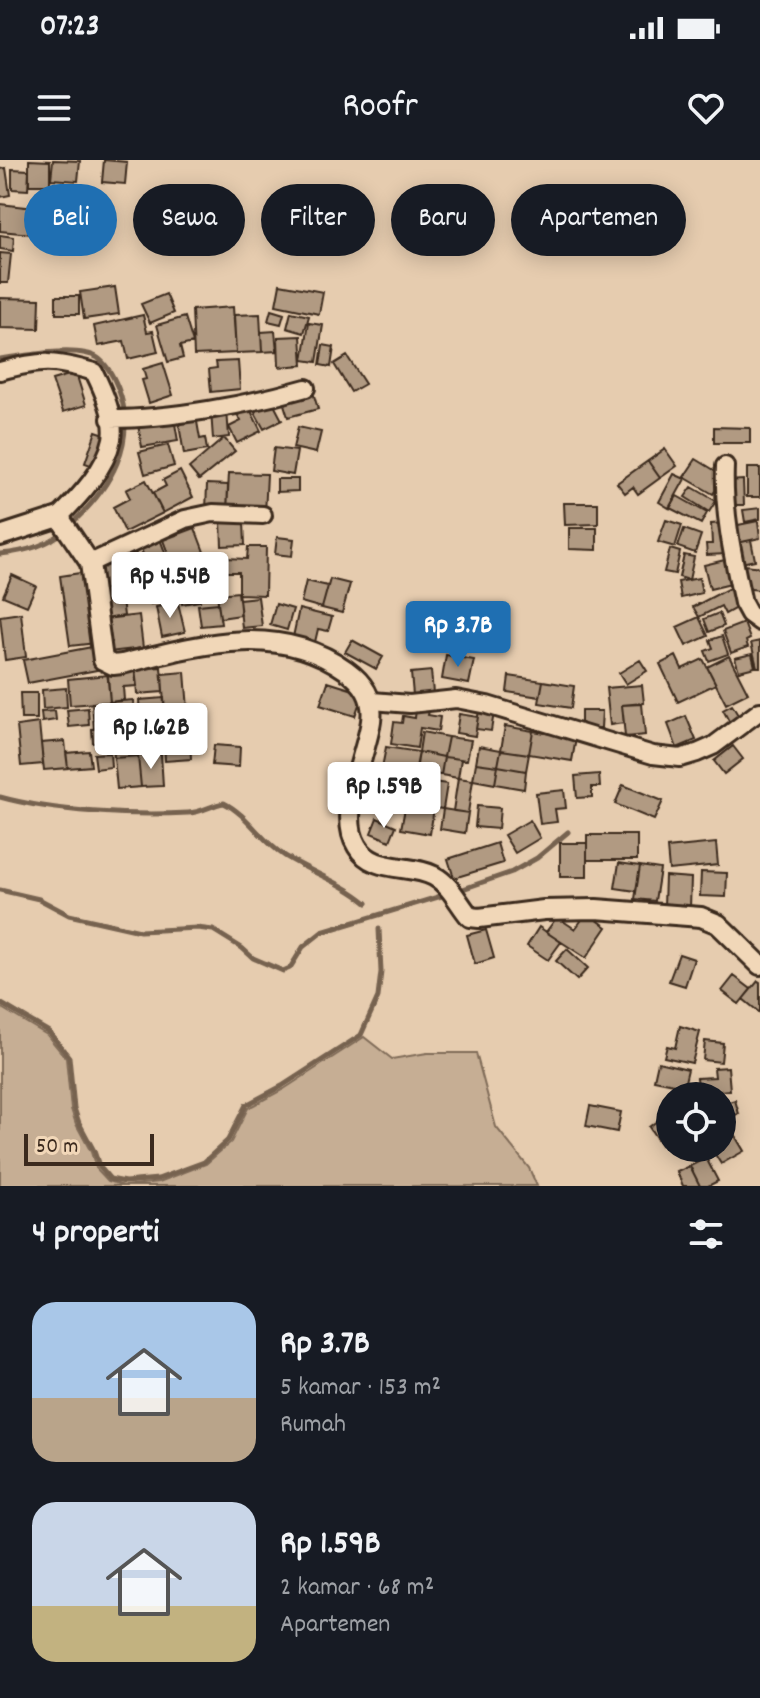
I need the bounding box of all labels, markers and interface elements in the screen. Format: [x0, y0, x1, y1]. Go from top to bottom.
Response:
text: 07:23 [40, 7, 99, 50]
text: Roofr [342, 82, 418, 134]
icon: menu [32, 86, 76, 130]
icon: heart [684, 86, 728, 130]
chip: Beli [24, 184, 117, 256]
chip: Sewa [133, 184, 245, 256]
chip: Filter [261, 184, 375, 256]
chip: Baru [391, 184, 495, 256]
chip: Apartemen [511, 184, 686, 256]
pin: Rp 4.54B [87, 552, 253, 620]
text: Rp 4.54B [130, 559, 210, 596]
pin: Rp 3.7B [384, 601, 532, 669]
text: Rp 3.7B [424, 608, 492, 645]
pin: Rp 1.62B [68, 703, 234, 771]
text: Rp 1.62B [112, 710, 190, 747]
pin: Rp 1.59B [301, 762, 467, 830]
text: Rp 1.59B [346, 769, 422, 806]
map controls [656, 1082, 736, 1162]
button: locate [656, 1082, 736, 1162]
scale bar [24, 1130, 154, 1166]
text: 50 m [36, 1132, 78, 1163]
text: 4 properti [32, 1210, 159, 1259]
icon: filters [684, 1212, 728, 1256]
text: Rp 3.7B [280, 1321, 370, 1370]
icon: home [96, 1334, 192, 1430]
text: 5 kamar · 153 m² [280, 1370, 441, 1407]
text: Rumah [280, 1407, 346, 1444]
text: Rp 1.59B [280, 1521, 381, 1570]
icon: home [96, 1534, 192, 1630]
text: 2 kamar · 68 m² [280, 1570, 434, 1607]
text: Apartemen [280, 1607, 390, 1644]

